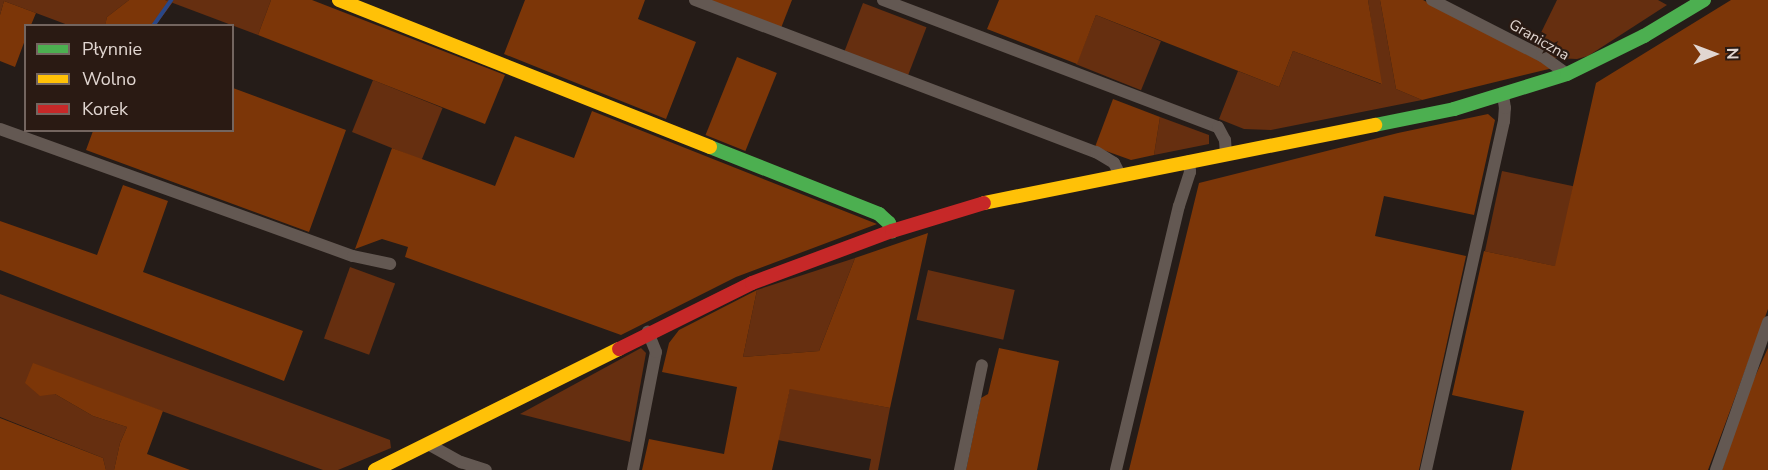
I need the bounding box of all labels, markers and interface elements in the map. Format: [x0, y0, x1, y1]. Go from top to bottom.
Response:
street label: Graniczna [1506, 16, 1572, 64]
legend [24, 24, 234, 132]
north arrow [1684, 24, 1744, 84]
text: Płynnie [82, 37, 142, 61]
text: N [1721, 48, 1743, 60]
text: Wolno [82, 67, 136, 91]
text: Korek [82, 97, 128, 121]

